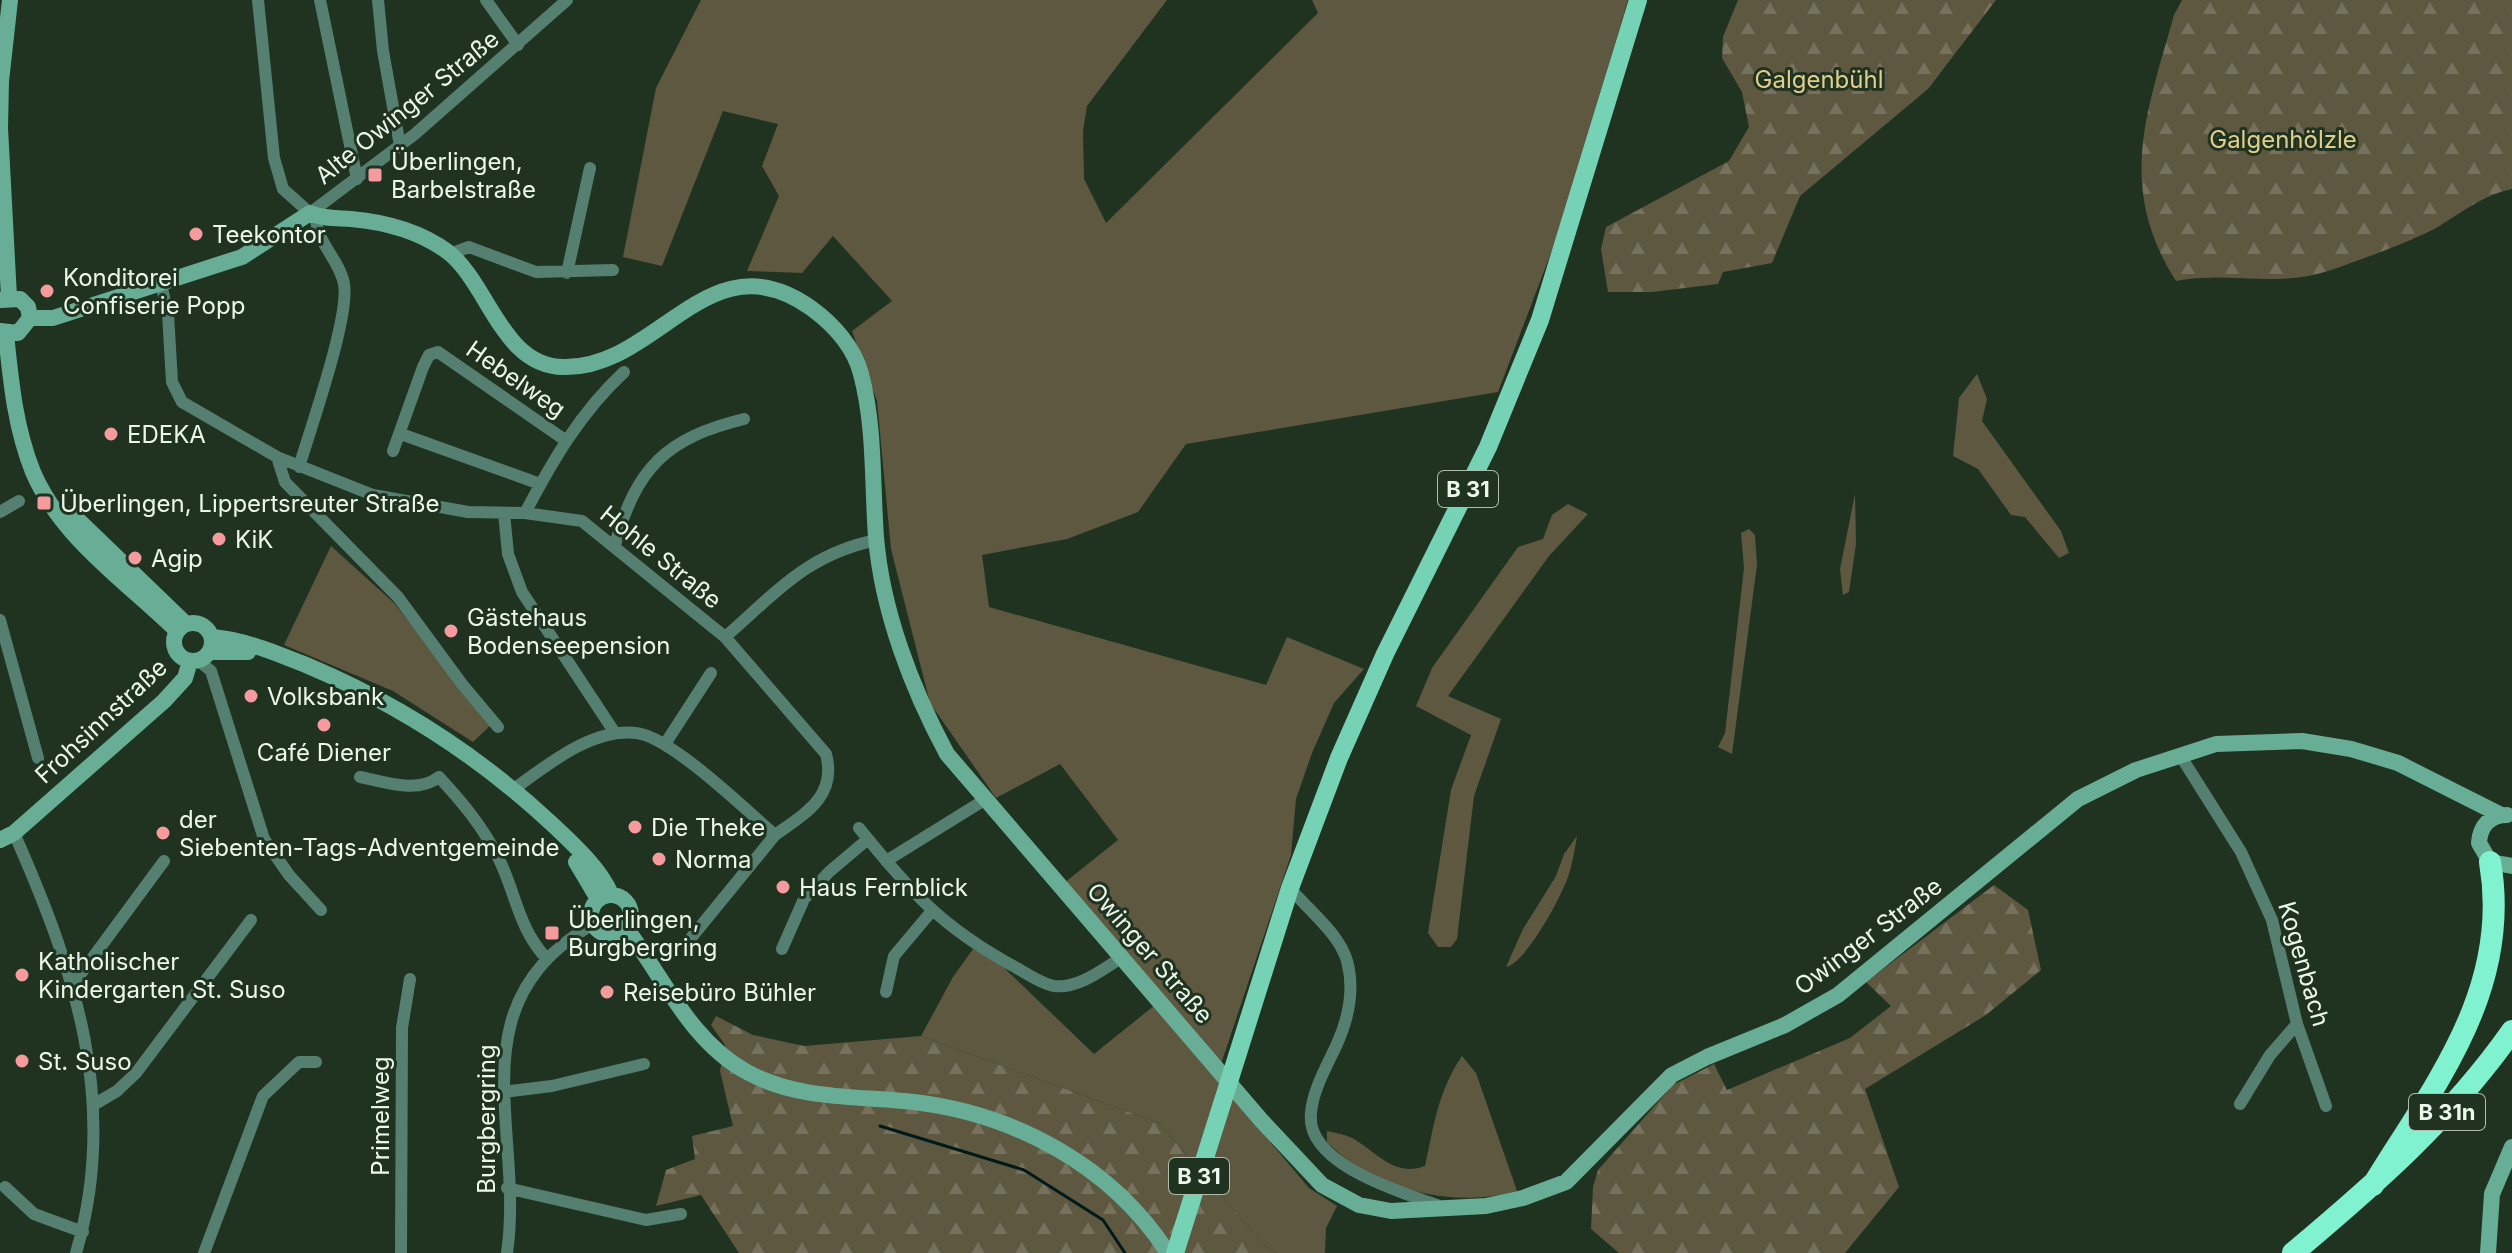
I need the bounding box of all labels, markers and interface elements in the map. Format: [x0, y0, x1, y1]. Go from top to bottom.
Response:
street label: Alte Owinger Straße [309, 24, 505, 190]
park label: Galgenbühl [1755, 65, 1883, 94]
park label: Galgenhölzle [2209, 125, 2357, 154]
place label: Überlingen, Barbelstraße [391, 147, 536, 204]
marker: Überlingen, Barbelstraße [366, 166, 384, 184]
place label: Teekontor [212, 220, 326, 249]
marker: Teekontor [187, 225, 205, 243]
place label: Konditorei Confiserie Popp [63, 263, 245, 320]
marker: Konditorei Confiserie Popp [38, 282, 56, 300]
street label: Hebelweg [461, 334, 571, 424]
place label: EDEKA [127, 420, 206, 449]
marker: EDEKA [102, 425, 120, 443]
road number: B 31 [1438, 471, 1498, 507]
place label: Überlingen, Lippertsreuter Straße [60, 489, 440, 518]
marker: Überlingen, Lippertsreuter Straße [35, 494, 53, 512]
street label: Hohle Straße [595, 499, 727, 615]
place label: KiK [235, 525, 273, 554]
marker: KiK [210, 530, 228, 548]
place label: Agip [151, 544, 203, 573]
marker: Agip [126, 549, 144, 567]
place label: Gästehaus Bodenseepension [467, 603, 671, 660]
marker: Gästehaus Bodenseepension [442, 622, 460, 640]
street label: Frohsinnstraße [29, 653, 173, 789]
place label: Volksbank [267, 682, 384, 711]
marker: Volksbank [242, 687, 260, 705]
marker: Café Diener [315, 716, 333, 734]
place label: Café Diener [257, 738, 391, 767]
place label: der Siebenten-Tags-Adventgemeinde [179, 805, 560, 862]
place label: Die Theke [651, 813, 765, 842]
marker: Die Theke [626, 818, 644, 836]
marker: der Siebenten-Tags-Adventgemeinde [154, 824, 172, 842]
place label: Norma [675, 845, 751, 874]
marker: Norma [650, 850, 668, 868]
street label: Owinger Straße [1789, 871, 1947, 1001]
place label: Haus Fernblick [799, 873, 968, 902]
street label: Owinger Straße [1081, 877, 1219, 1029]
marker: Haus Fernblick [774, 878, 792, 896]
street label: Kogenbach [2272, 898, 2336, 1030]
place label: Überlingen, Burgbergring [568, 905, 717, 962]
marker: Überlingen, Burgbergring [543, 924, 561, 942]
place label: Katholischer Kindergarten St. Suso [38, 947, 286, 1004]
marker: Katholischer Kindergarten St. Suso [13, 966, 31, 984]
place label: Reisebüro Bühler [623, 978, 816, 1007]
marker: Reisebüro Bühler [598, 983, 616, 1001]
street label: Burgbergring [472, 1044, 501, 1194]
place label: St. Suso [38, 1047, 132, 1076]
marker: St. Suso [13, 1052, 31, 1070]
street label: Primelweg [366, 1056, 395, 1176]
road number: B 31n [2409, 1094, 2485, 1130]
road number: B 31 [1169, 1158, 1229, 1194]

